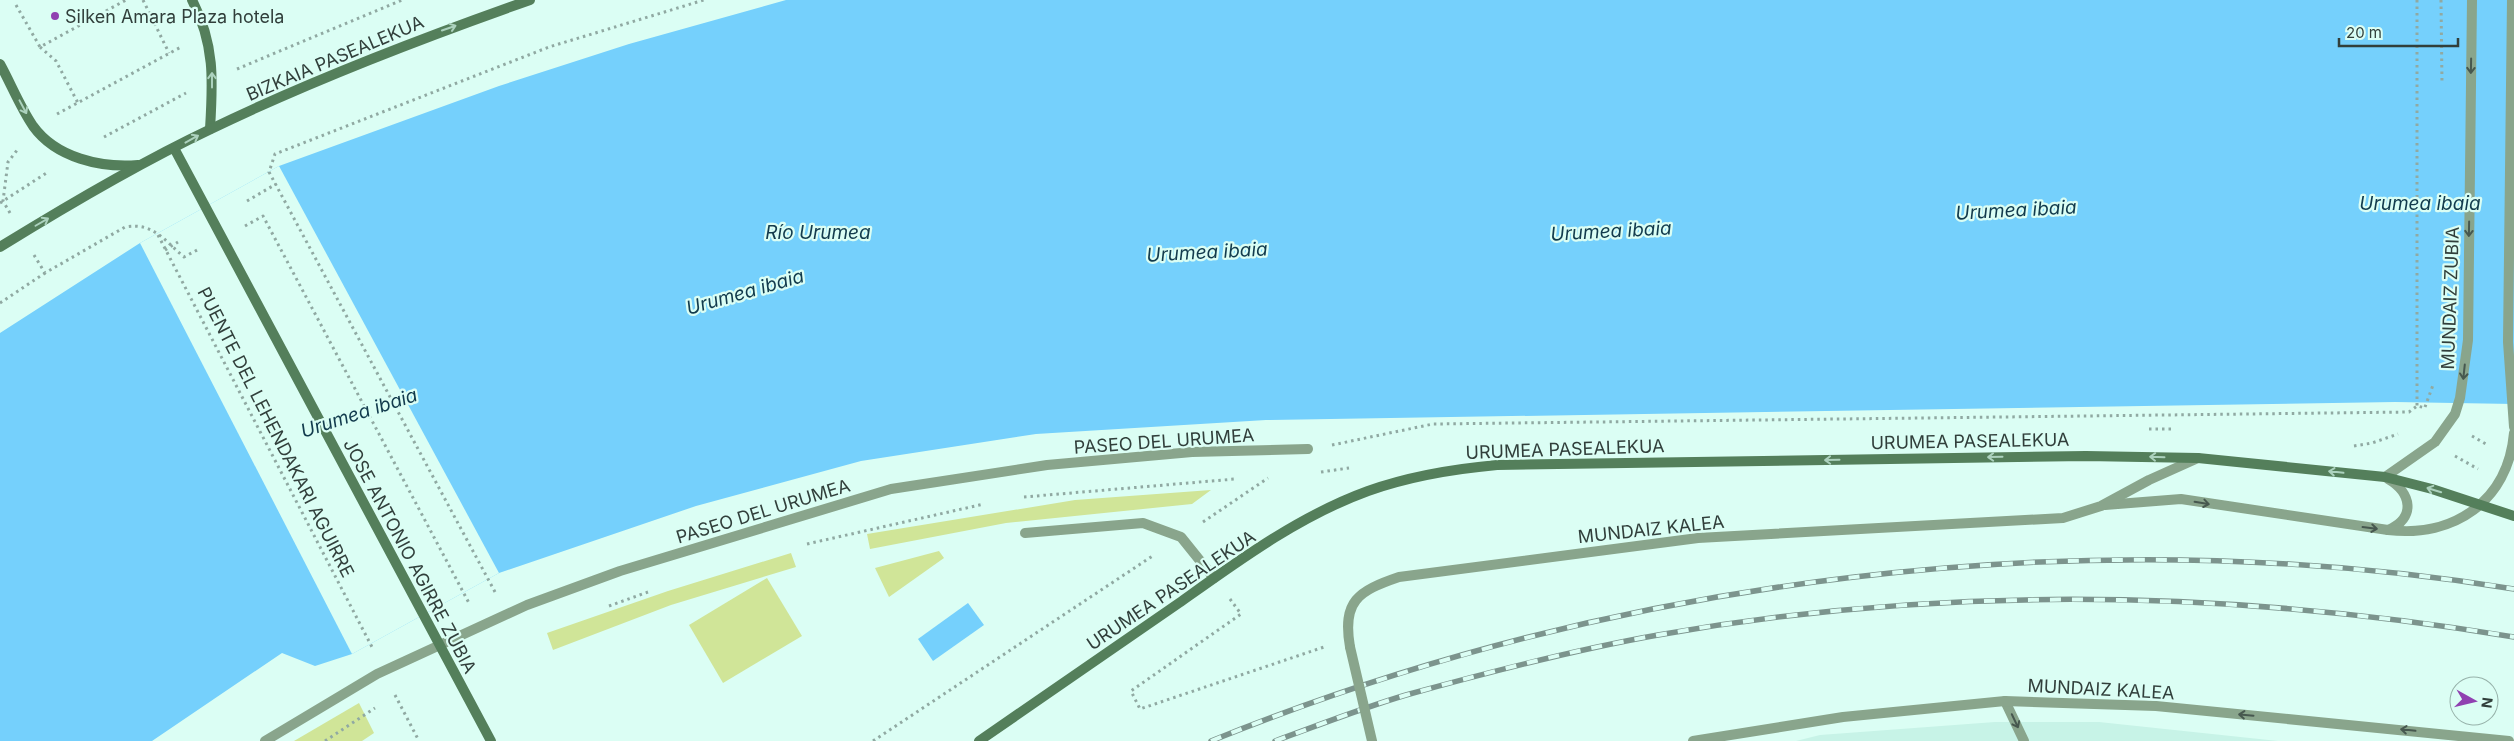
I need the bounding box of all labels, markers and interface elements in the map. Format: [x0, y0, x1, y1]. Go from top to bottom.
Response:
place label: Silken Amara Plaza hotela [65, 6, 284, 27]
marker: Silken Amara Plaza hotela [49, 10, 61, 22]
street label: BIZKAIA PASEALEKUA [243, 11, 427, 105]
scale bar [2339, 15, 2458, 47]
one-way arrow [441, 23, 457, 33]
text: 20 m [2346, 23, 2382, 42]
one-way arrow [2466, 58, 2476, 74]
one-way arrow [207, 72, 217, 88]
one-way arrow [19, 99, 28, 114]
one-way arrow [185, 133, 199, 143]
water label: Urumea ibaia [2359, 192, 2481, 215]
water label: Urumea ibaia [1955, 195, 2078, 225]
water label: Urumea ibaia [1550, 216, 1673, 246]
one-way arrow [34, 217, 48, 227]
one-way arrow [2464, 220, 2474, 236]
water label: Río Urumea [765, 221, 871, 244]
street label: MUNDAIZ ZUBIA [2437, 226, 2463, 370]
water label: Urumea ibaia [1146, 237, 1269, 267]
water label: Urumea ibaia [684, 264, 807, 320]
street label: PUENTE DEL LEHENDAKARI AGUIRRE [193, 283, 359, 581]
one-way arrow [2460, 363, 2469, 379]
water label: Urumea ibaia [298, 383, 421, 443]
street label: PASEO DEL URUMEA [1073, 424, 1255, 458]
street label: URUMEA PASEALEKUA [1870, 429, 2070, 453]
street label: JOSE ANTONIO AGIRRE ZUBIA [339, 435, 481, 677]
street label: URUMEA PASEALEKUA [1465, 435, 1665, 463]
one-way arrow [1987, 452, 2003, 462]
one-way arrow [2149, 452, 2165, 461]
one-way arrow [1824, 455, 1840, 465]
one-way arrow [2329, 467, 2345, 477]
street label: PASEO DEL URUMEA [674, 475, 852, 547]
one-way arrow [2427, 484, 2443, 494]
one-way arrow [2194, 498, 2210, 508]
street label: MUNDAIZ KALEA [1577, 511, 1725, 547]
one-way arrow [2362, 523, 2378, 533]
street label: URUMEA PASEALEKUA [1083, 526, 1259, 654]
street label: MUNDAIZ KALEA [2027, 675, 2175, 703]
north arrow [2449, 676, 2499, 726]
text: N [2478, 696, 2497, 709]
one-way arrow [2239, 710, 2255, 719]
one-way arrow [2010, 713, 2020, 728]
one-way arrow [2400, 725, 2416, 735]

